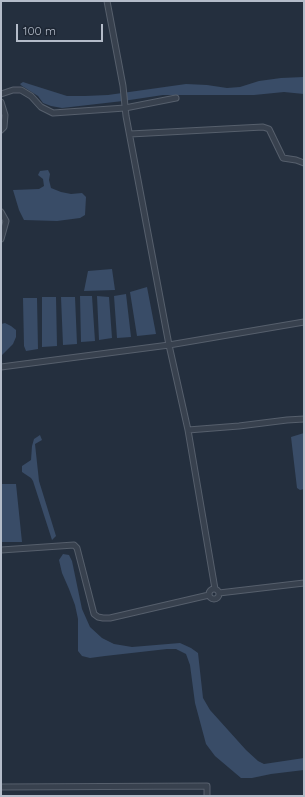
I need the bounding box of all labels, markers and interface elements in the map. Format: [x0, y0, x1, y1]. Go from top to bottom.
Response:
scale bar [18, 16, 105, 42]
text: 100 m [23, 23, 56, 38]

